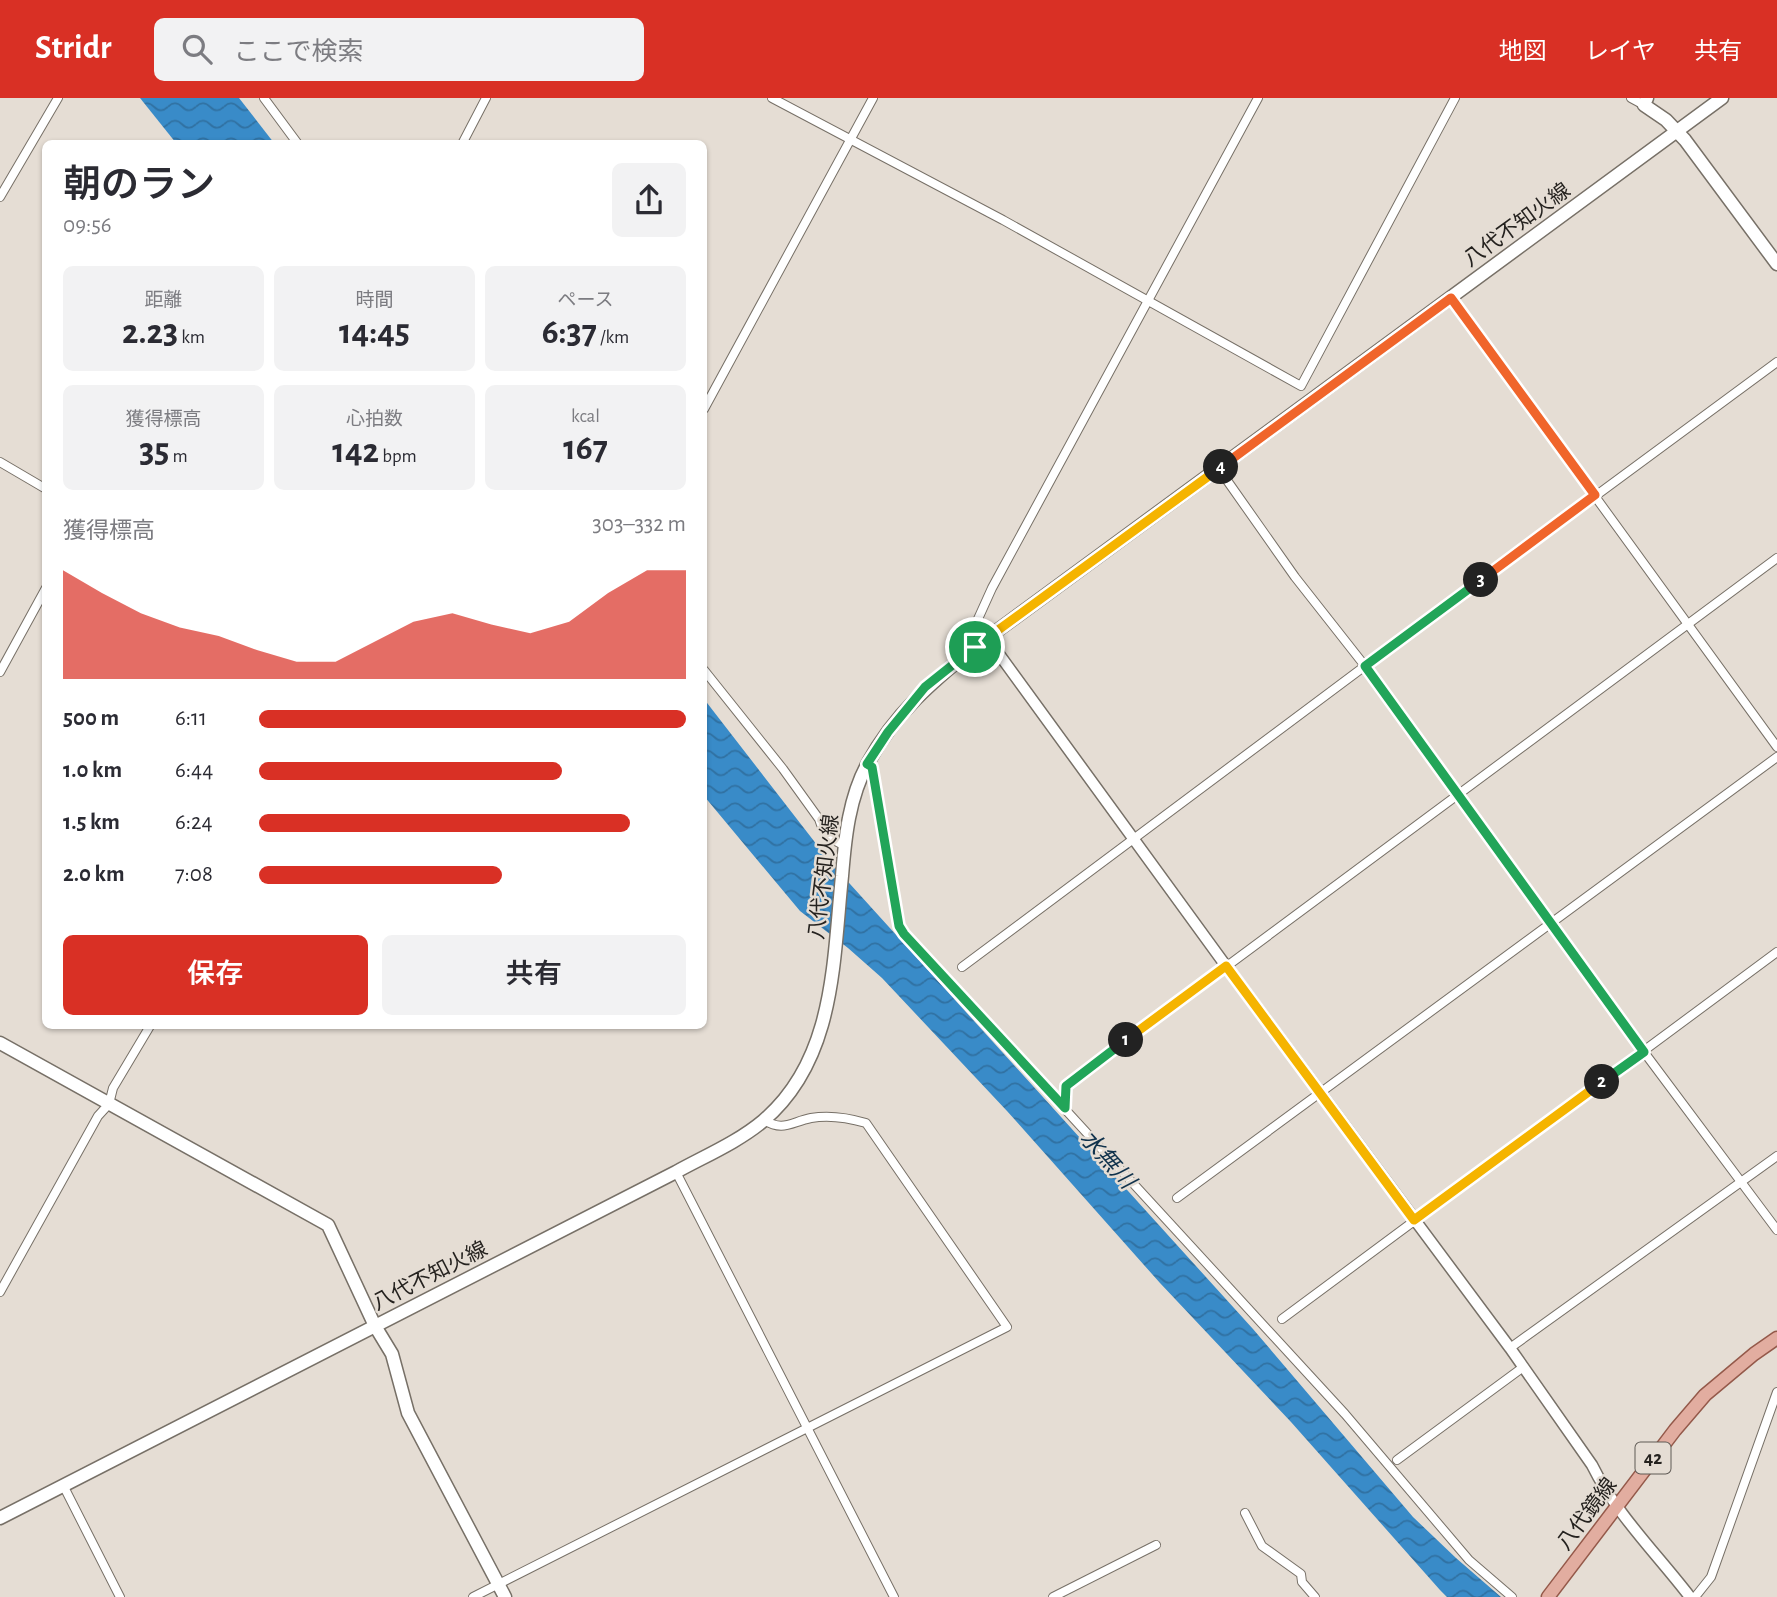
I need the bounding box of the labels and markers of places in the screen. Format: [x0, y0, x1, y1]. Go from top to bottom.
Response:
pin: 4 [1204, 450, 1238, 484]
pin: 3 [1464, 562, 1498, 598]
pin [945, 617, 1005, 677]
pin: 1 [1108, 1023, 1144, 1058]
pin: 2 [1584, 1065, 1620, 1100]

